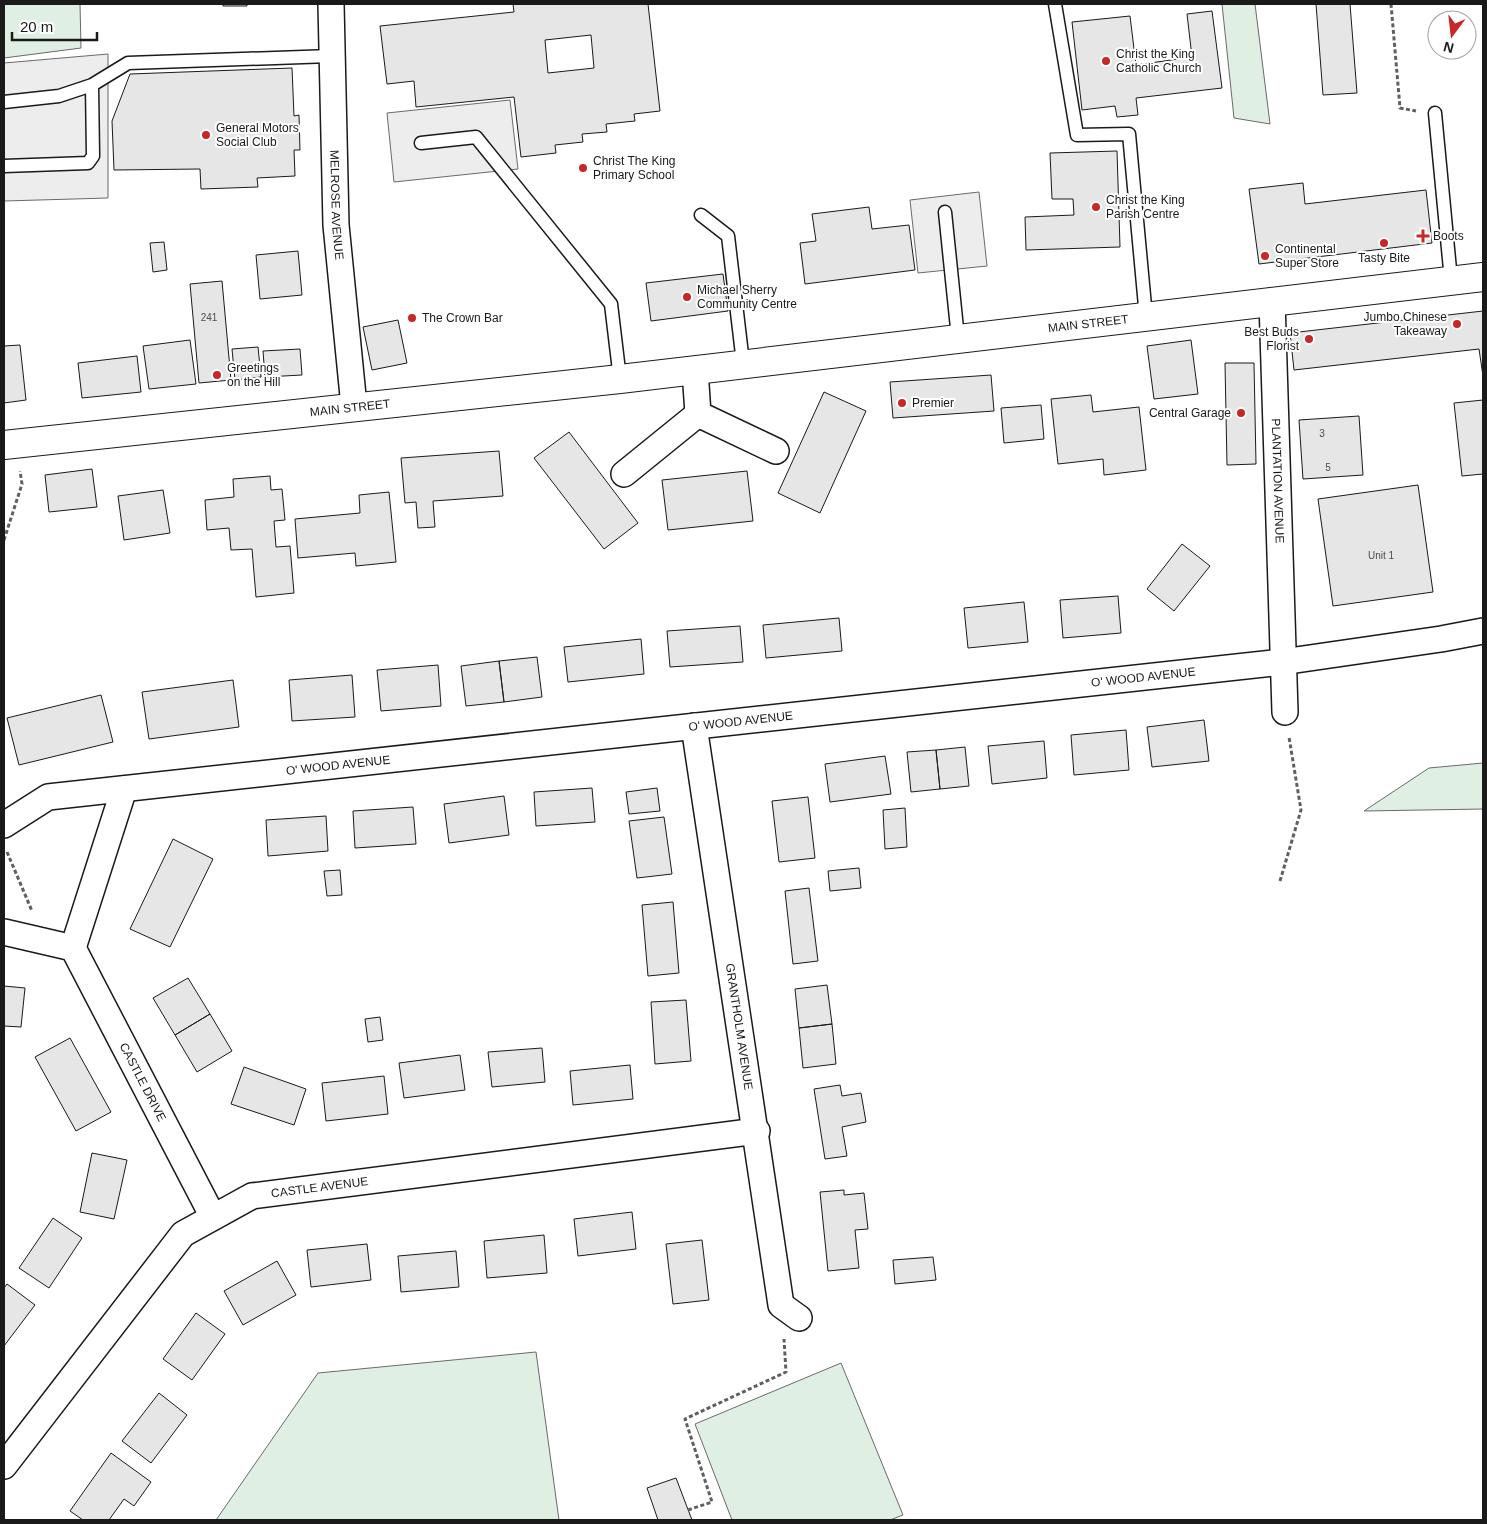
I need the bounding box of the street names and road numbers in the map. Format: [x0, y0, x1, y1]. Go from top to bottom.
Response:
street label: MELROSE AVENUE [327, 150, 346, 260]
street label: MAIN STREET [1047, 312, 1130, 335]
street label: MAIN STREET [309, 397, 392, 419]
street label: PLANTATION AVENUE [1269, 418, 1287, 544]
street label: O' WOOD AVENUE [1090, 665, 1196, 690]
street label: O' WOOD AVENUE [688, 709, 794, 734]
street label: O' WOOD AVENUE [285, 753, 391, 778]
street label: GRANTHOLM AVENUE [723, 962, 756, 1091]
street label: CASTLE DRIVE [117, 1040, 169, 1124]
street label: CASTLE AVENUE [270, 1174, 369, 1200]

